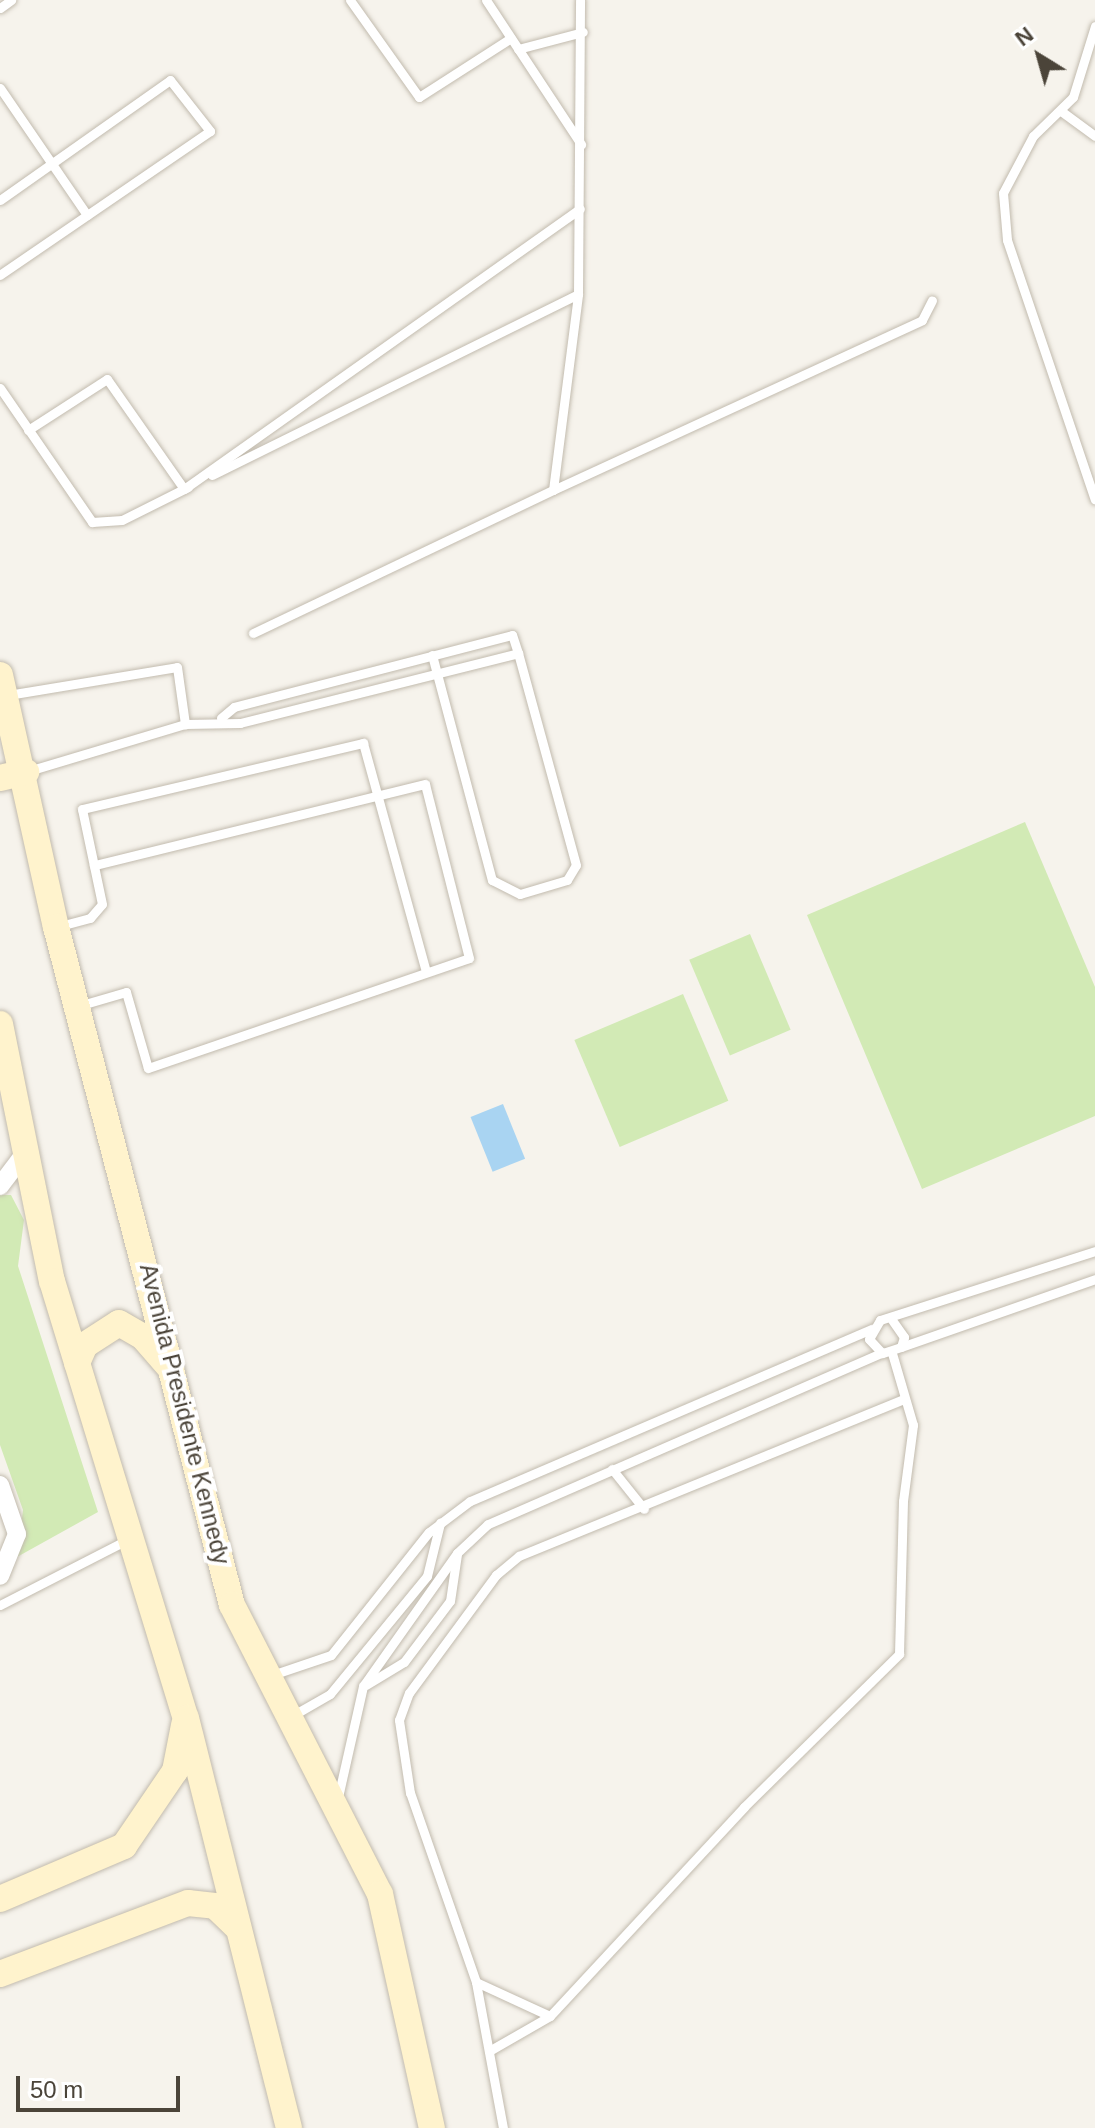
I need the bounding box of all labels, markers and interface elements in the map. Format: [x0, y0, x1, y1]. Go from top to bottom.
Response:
north arrow [999, 16, 1079, 96]
text: N [1010, 22, 1038, 51]
street label: Avenida Presidente Kennedy [134, 1261, 236, 1567]
scale bar [20, 2060, 184, 2110]
text: 50 m [30, 2076, 83, 2103]

